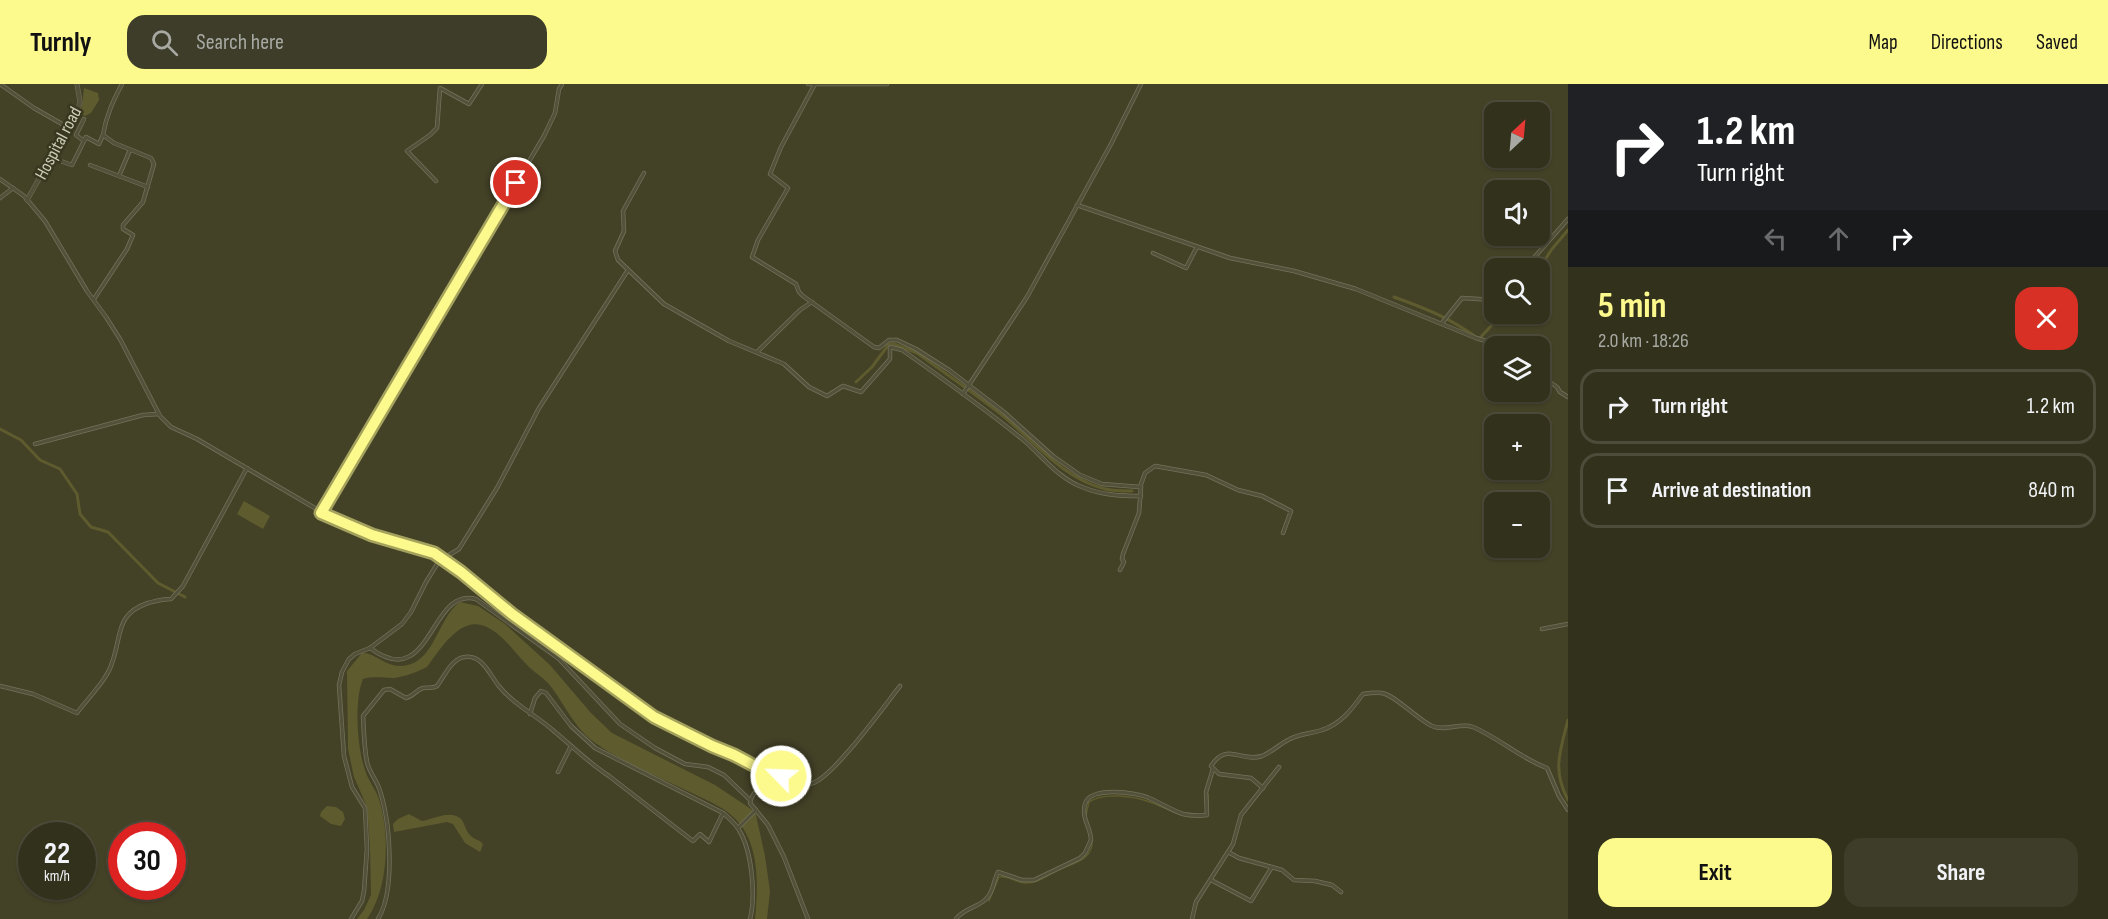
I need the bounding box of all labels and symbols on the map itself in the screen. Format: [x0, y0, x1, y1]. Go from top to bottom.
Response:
north arrow [1484, 102, 1550, 168]
street label: Hospital road [31, 103, 86, 183]
pin [490, 157, 541, 208]
position arrow [749, 744, 813, 808]
speed limit sign: 30 [108, 822, 186, 900]

